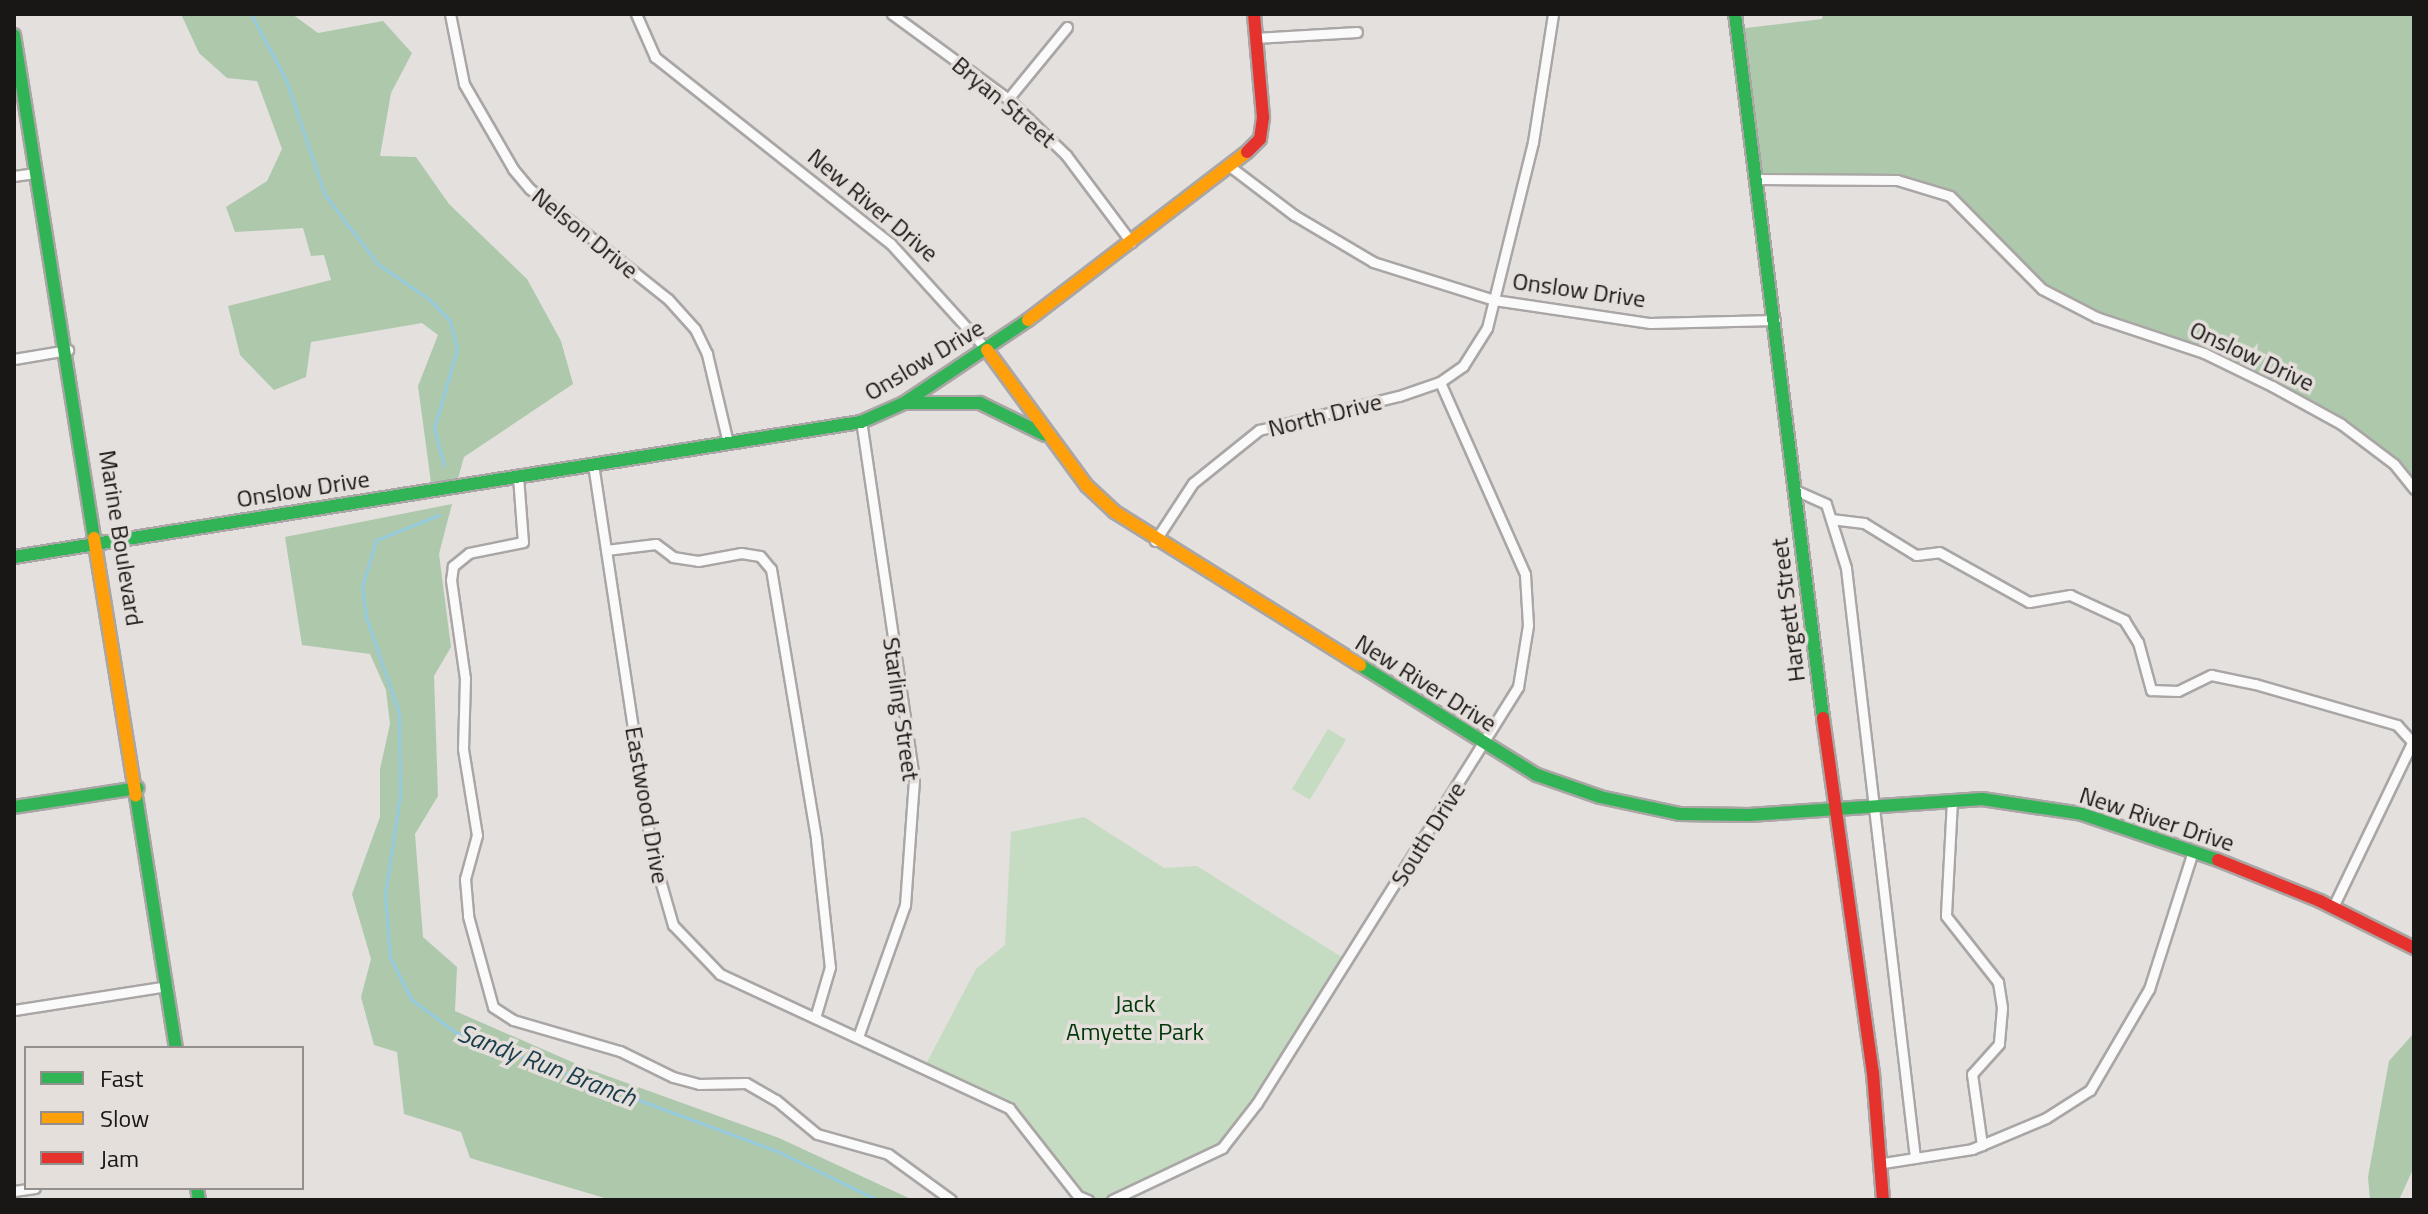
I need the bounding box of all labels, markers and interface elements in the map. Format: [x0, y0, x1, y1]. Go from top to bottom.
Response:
street label: Bryan Street [946, 50, 1062, 154]
street label: New River Drive [802, 142, 944, 268]
street label: Nelson Drive [526, 181, 644, 285]
street label: Onslow Drive [1511, 266, 1647, 314]
street label: Onslow Drive [859, 313, 989, 407]
street label: Onslow Drive [2185, 315, 2319, 397]
street label: North Drive [1265, 387, 1385, 443]
street label: Marine Boulevard [93, 448, 149, 628]
street label: Onslow Drive [235, 464, 371, 514]
street label: Hargett Street [1765, 536, 1811, 684]
street label: New River Drive [1350, 628, 1502, 738]
street label: Starling Street [877, 635, 925, 783]
street label: Eastwood Drive [619, 724, 675, 886]
street label: South Drive [1385, 777, 1471, 891]
street label: New River Drive [2076, 780, 2238, 858]
park label: Jack Amyette Park [1066, 990, 1204, 1046]
water label: Sandy Run Branch [454, 1017, 640, 1113]
legend [24, 1046, 304, 1190]
text: Fast [100, 1060, 143, 1096]
text: Slow [100, 1100, 149, 1136]
text: Jam [100, 1140, 139, 1176]

